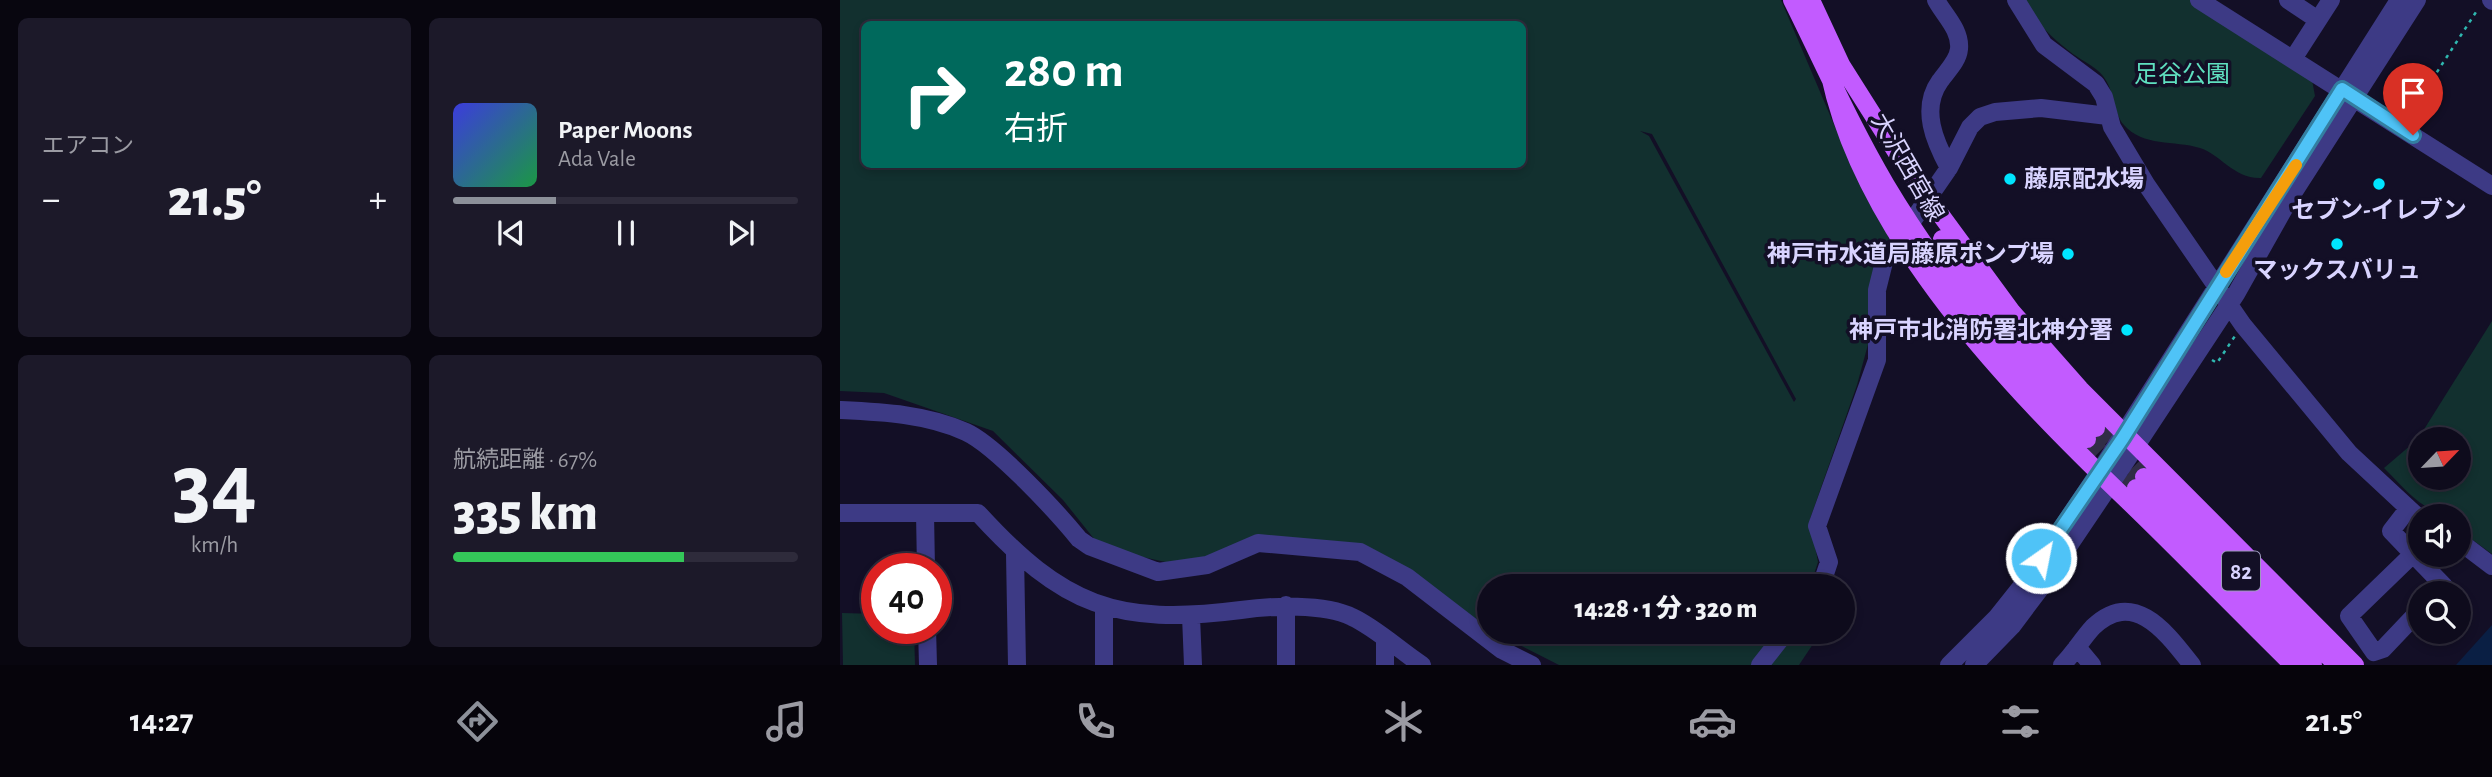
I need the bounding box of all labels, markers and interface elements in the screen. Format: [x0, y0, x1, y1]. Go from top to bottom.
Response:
text: 280 m [1004, 47, 1124, 96]
icon: right [889, 49, 980, 140]
park label: 足谷公園 [2134, 62, 2230, 87]
pin [2383, 63, 2443, 135]
icon: arrive [2394, 74, 2432, 112]
street label: 大沢西宮線 [1867, 109, 1949, 225]
text: 右折 [1004, 113, 1068, 145]
text: Paper Moons [558, 117, 693, 143]
text: エアコン [42, 135, 134, 158]
text: Ada Vale [558, 148, 636, 171]
place label: 藤原配水場 [2024, 166, 2144, 192]
marker: 藤原配水場 [2002, 171, 2018, 187]
text: 21.5° [168, 173, 261, 225]
marker: セブン-イレブン [2371, 176, 2387, 192]
text: − [42, 181, 60, 219]
text: + [369, 181, 387, 219]
place label: セブン-イレブン [2291, 197, 2467, 223]
icon: previous [492, 214, 530, 252]
icon: pause [607, 214, 645, 252]
icon: next [722, 214, 760, 252]
marker: マックスバリュ [2329, 236, 2345, 252]
place label: 神戸市水道局藤原ポンプ場 [1767, 241, 2054, 267]
marker: 神戸市水道局藤原ポンプ場 [2060, 246, 2076, 262]
place label: マックスバリュ [2253, 257, 2421, 283]
place label: 神戸市北消防署北神分署 [1849, 317, 2113, 343]
marker: 神戸市北消防署北神分署 [2119, 322, 2135, 338]
north arrow [2408, 427, 2471, 490]
map controls [2408, 427, 2471, 644]
text: 34 [172, 441, 257, 532]
text: 航続距離 · 67% [453, 449, 597, 472]
text: 335 km [453, 487, 598, 539]
button: sound [2408, 504, 2471, 567]
position arrow [2004, 521, 2078, 595]
text: km/h [191, 534, 238, 557]
road number: 82 [2222, 552, 2260, 590]
speed limit sign: 40 [861, 553, 952, 644]
button: search [2408, 581, 2471, 644]
text: 14:28 · 1 分 · 320 m [1575, 596, 1757, 622]
icon: directions [453, 697, 502, 746]
icon: music [762, 697, 811, 746]
icon: phone [1071, 697, 1120, 746]
icon: climate [1379, 697, 1428, 746]
icon: car [1688, 697, 1737, 746]
icon: filters [1996, 697, 2045, 746]
text: 14:27 [130, 705, 194, 737]
text: 21.5° [2305, 705, 2362, 737]

